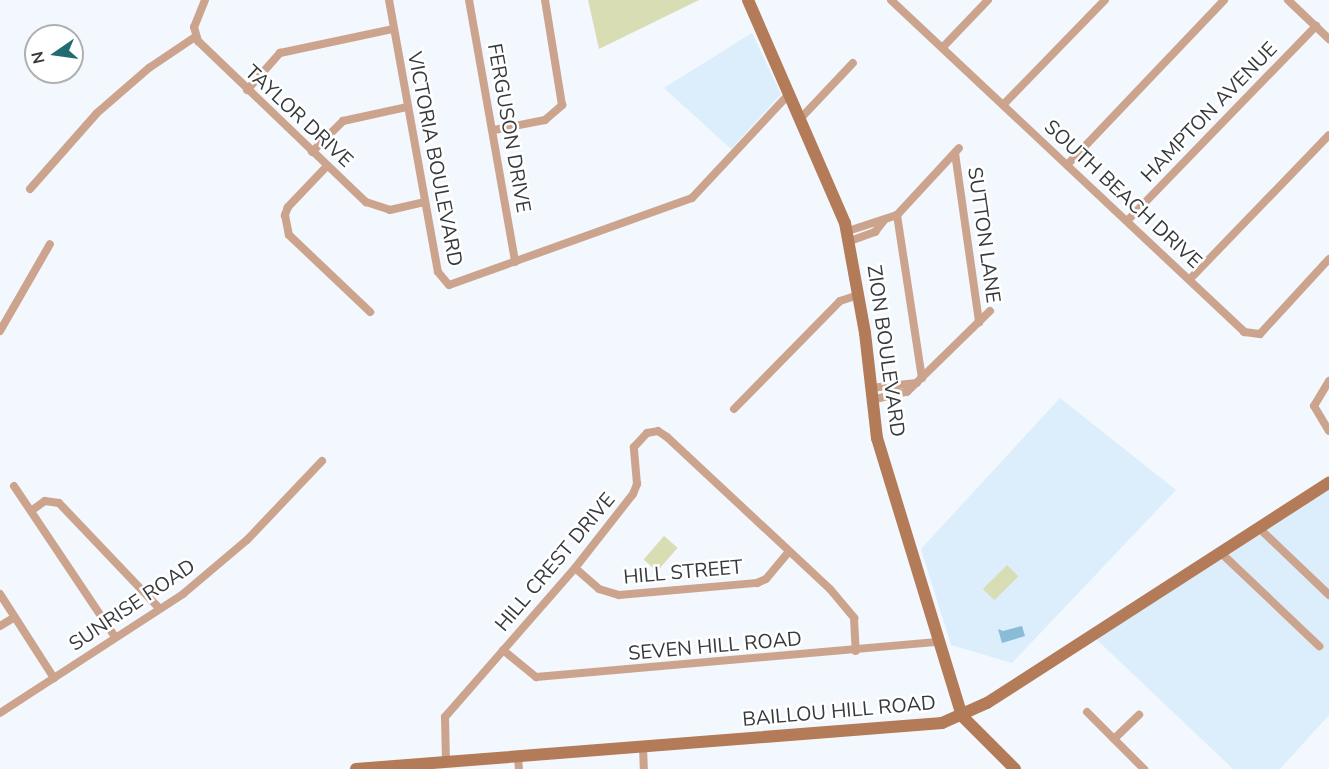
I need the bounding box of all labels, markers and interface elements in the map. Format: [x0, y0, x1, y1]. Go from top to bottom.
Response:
north arrow [24, 24, 84, 84]
street label: HAMPTON AVENUE [1136, 37, 1282, 187]
street label: FERGUSON DRIVE [482, 42, 536, 214]
text: N [26, 49, 50, 66]
street label: VICTORIA BOULEVARD [402, 50, 468, 268]
street label: TAYLOR DRIVE [240, 60, 358, 172]
street label: SOUTH BEACH DRIVE [1039, 115, 1207, 273]
street label: SUTTON LANE [963, 165, 1005, 305]
street label: ZION BOULEVARD [862, 263, 910, 439]
street label: HILL CREST DRIVE [490, 488, 620, 636]
street label: SUNRISE ROAD [64, 554, 200, 656]
street label: HILL STREET [622, 555, 744, 589]
street label: SEVEN HILL ROAD [627, 626, 803, 666]
street label: BAILLOU HILL ROAD [741, 691, 937, 731]

